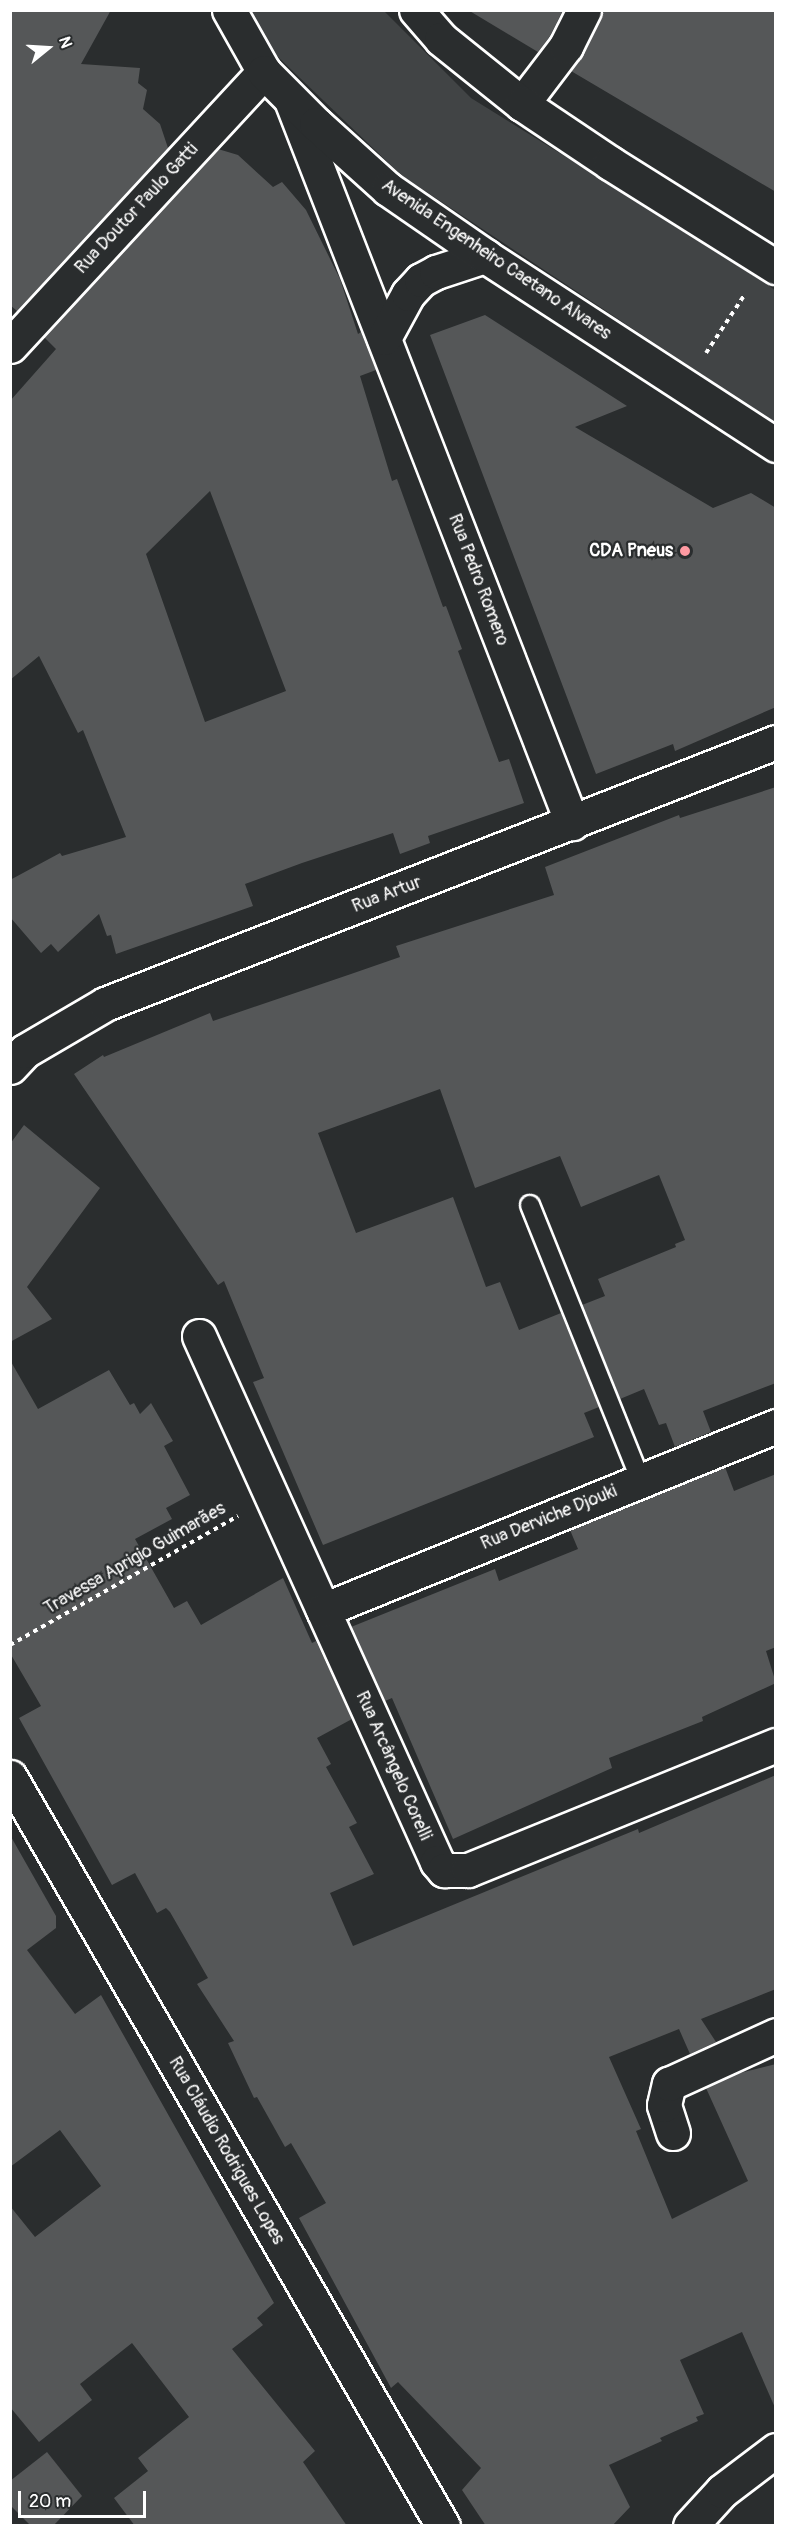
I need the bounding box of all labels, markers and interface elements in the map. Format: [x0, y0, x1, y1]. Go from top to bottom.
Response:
north arrow [18, 18, 78, 78]
text: N [54, 34, 76, 51]
street label: Rua Doutor Paulo Gatti [71, 139, 203, 279]
street label: Avenida Engenheiro Caetano Alvares [377, 175, 615, 345]
street label: Rua Pedro Romero [443, 511, 513, 649]
place label: CDA Pneus [589, 540, 673, 562]
marker: CDA Pneus [678, 544, 692, 558]
street label: Rua Artur [349, 872, 425, 918]
street label: Rua Derviche Djouki [478, 1481, 620, 1555]
street label: Travessa Aprigio Guimarães [40, 1498, 230, 1620]
street label: Rua Arcângelo Corelli [350, 1688, 436, 1844]
street label: Rua Cláudio Rodrigues Lopes [163, 2053, 289, 2249]
scale bar [21, 2479, 148, 2517]
text: 20 m [29, 2490, 71, 2513]

